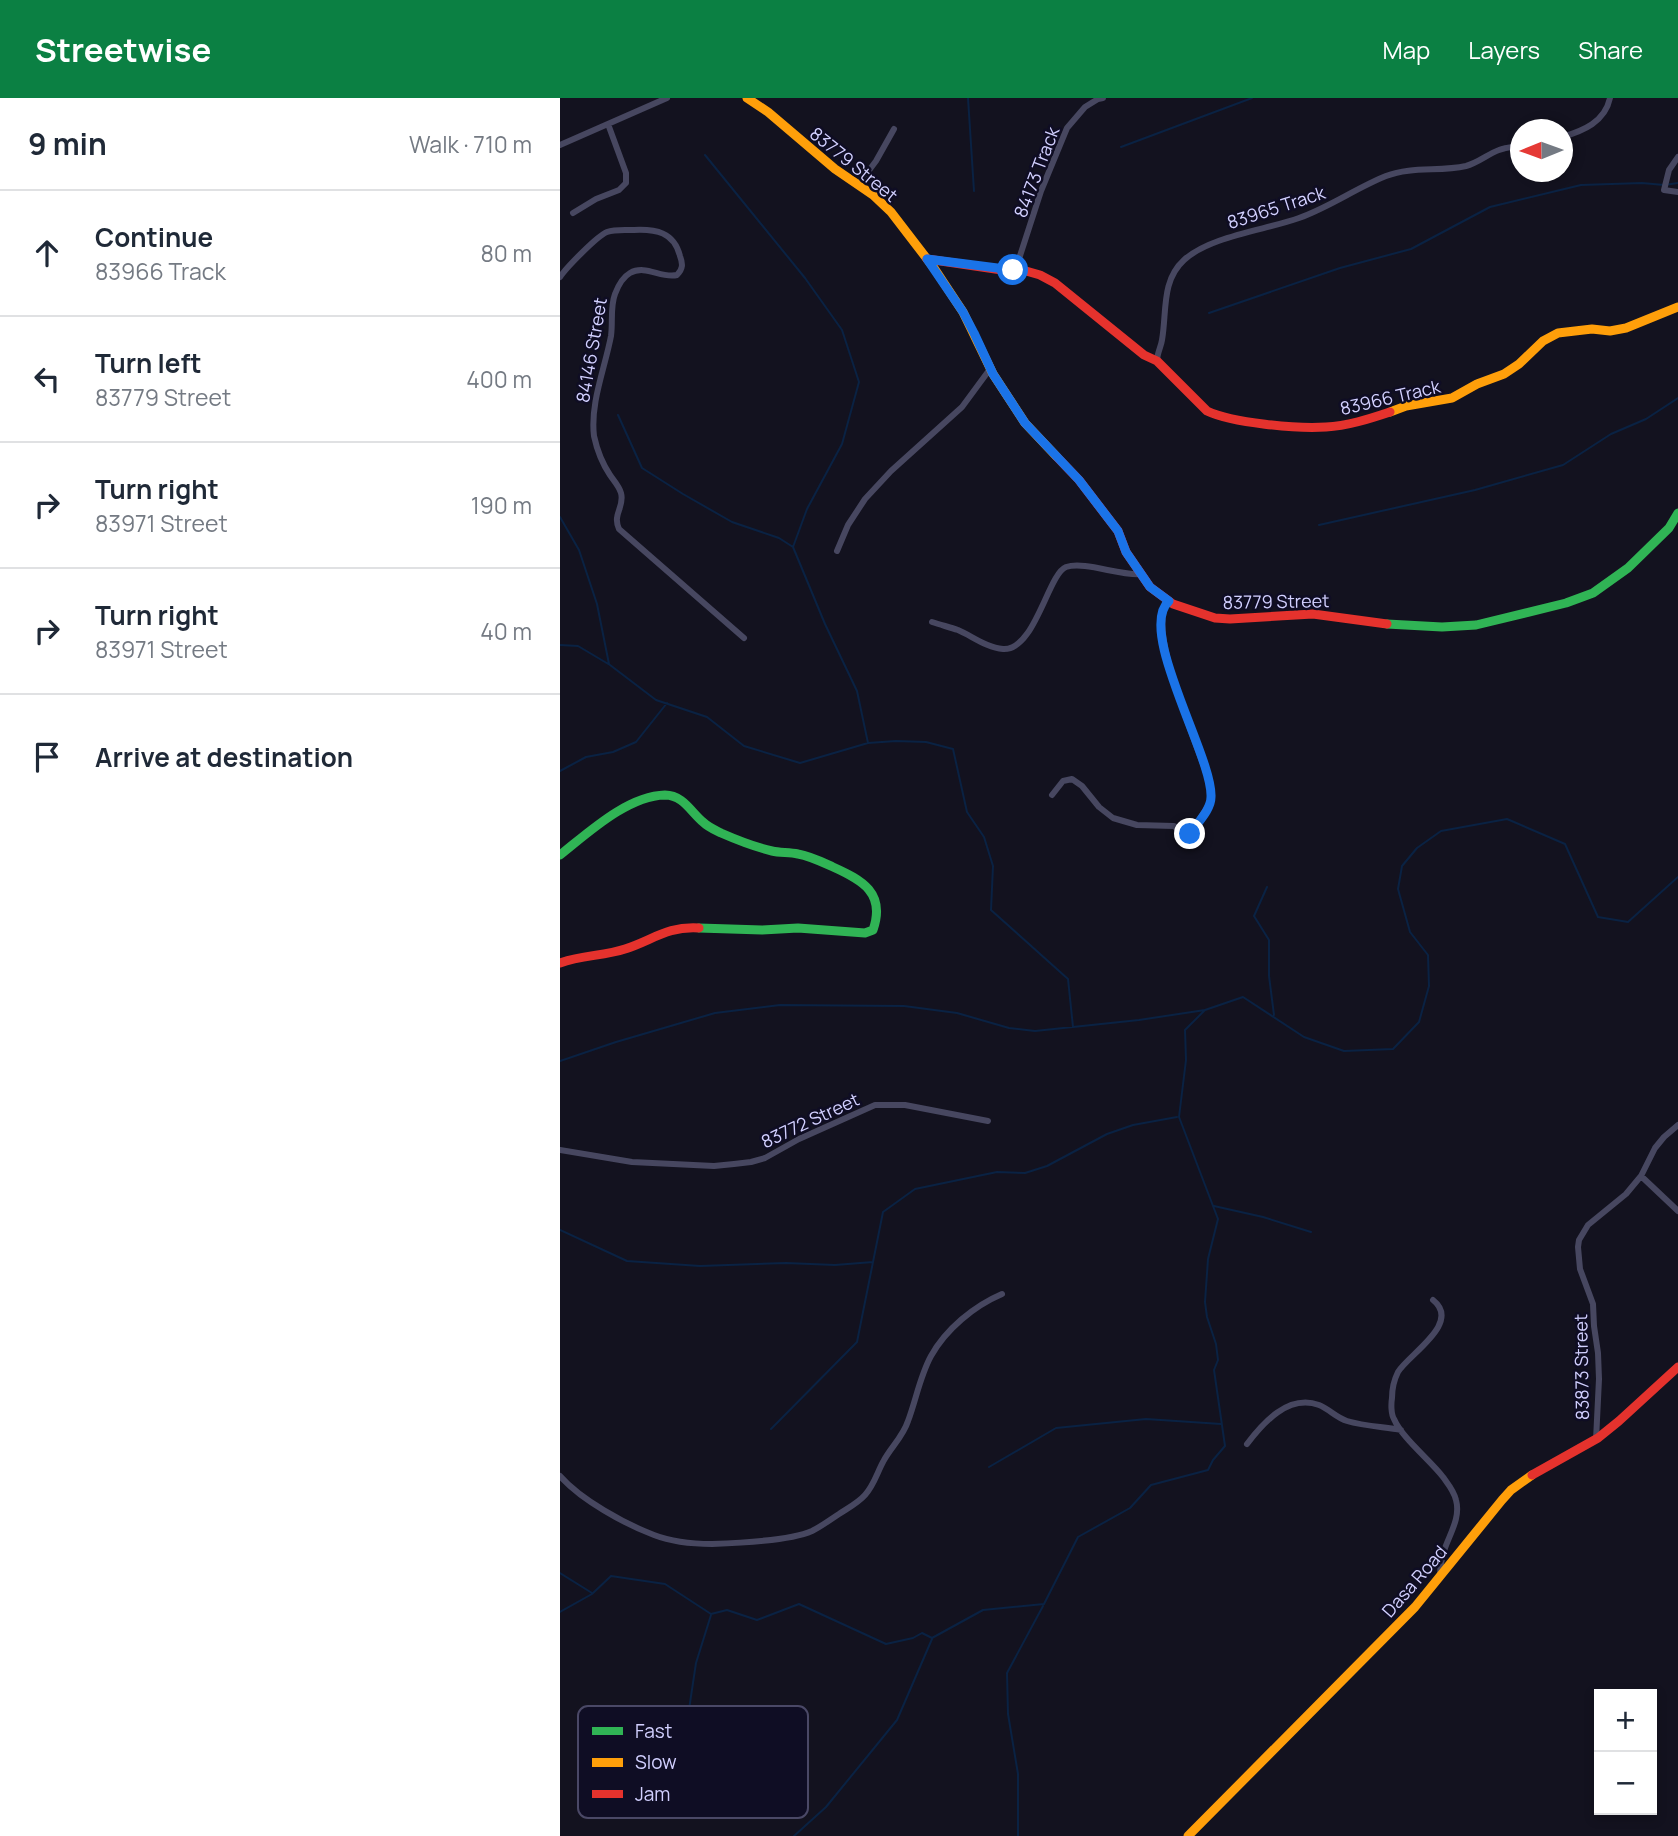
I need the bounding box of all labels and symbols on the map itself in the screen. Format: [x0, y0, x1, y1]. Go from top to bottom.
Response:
north arrow [1510, 119, 1573, 182]
street label: 83779 Street [805, 121, 903, 207]
street label: 84173 Track [1008, 122, 1065, 221]
street label: 83965 Track [1224, 180, 1329, 234]
route start [997, 254, 1028, 285]
street label: 84146 Street [570, 296, 612, 404]
street label: 83966 Track [1337, 374, 1444, 420]
street label: 83779 Street [1223, 588, 1329, 614]
route end [1174, 818, 1205, 849]
street label: 83772 Street [757, 1087, 863, 1153]
street label: 83873 Street [1568, 1314, 1594, 1420]
street label: Dasa Road [1376, 1540, 1452, 1622]
legend [578, 1706, 808, 1818]
text: Fast [635, 1718, 672, 1744]
text: Slow [635, 1749, 677, 1775]
text: Jam [635, 1781, 670, 1807]

